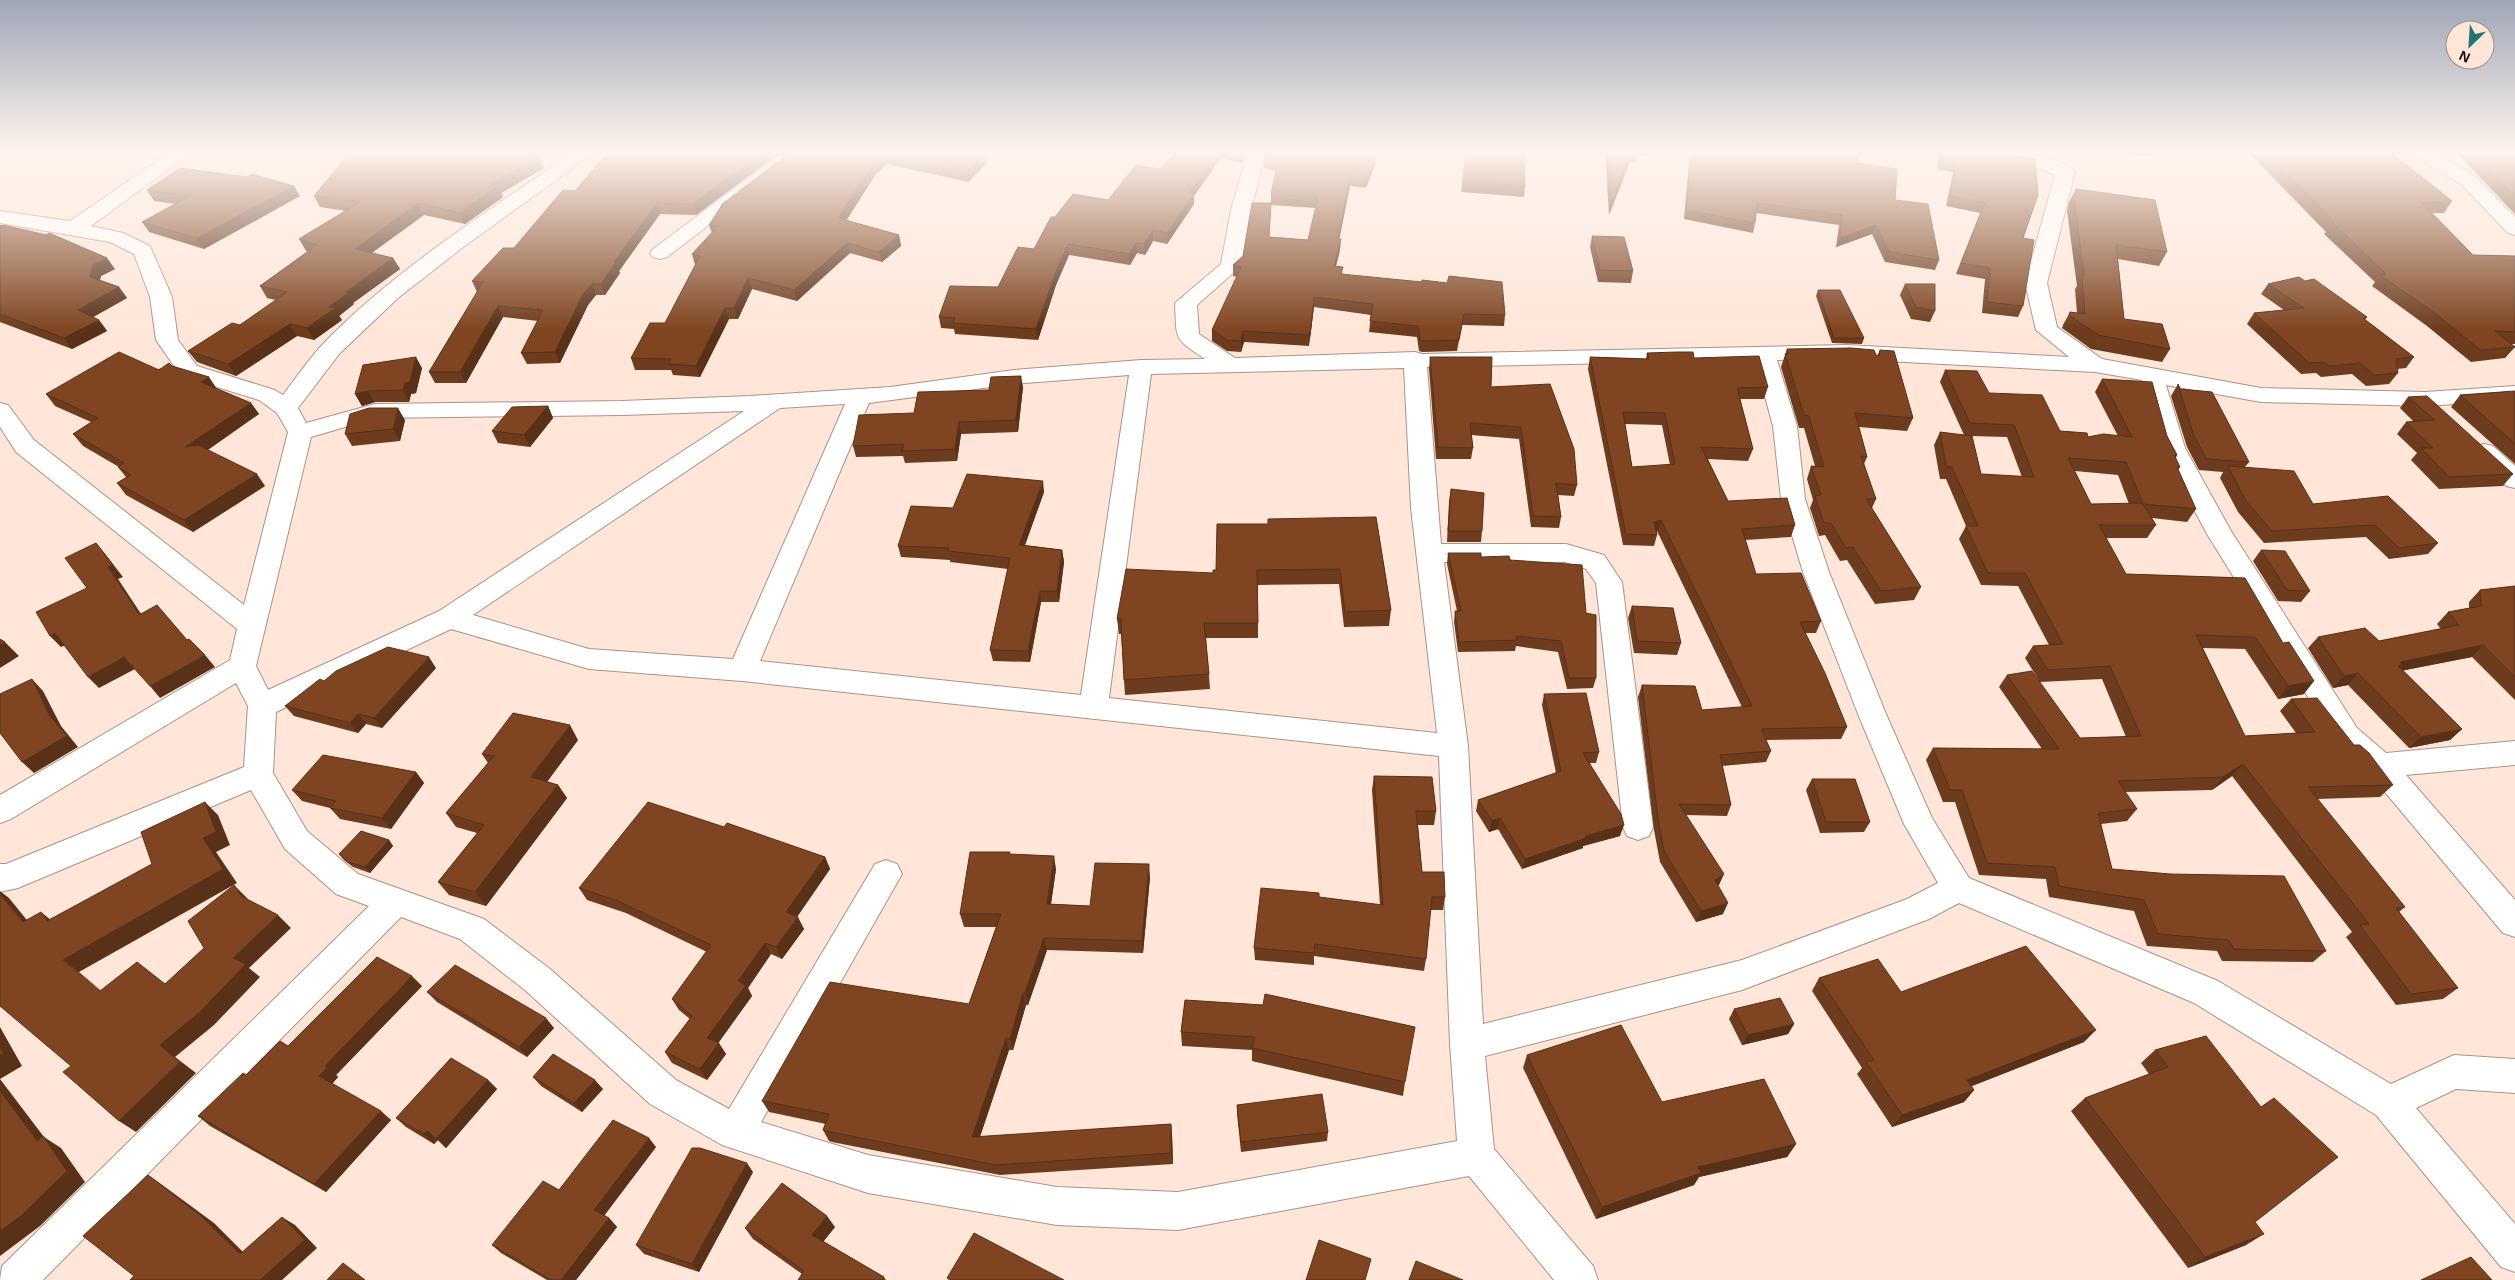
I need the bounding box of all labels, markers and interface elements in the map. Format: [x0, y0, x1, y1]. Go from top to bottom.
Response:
north arrow [2445, 20, 2495, 70]
text: N [2457, 47, 2472, 66]

